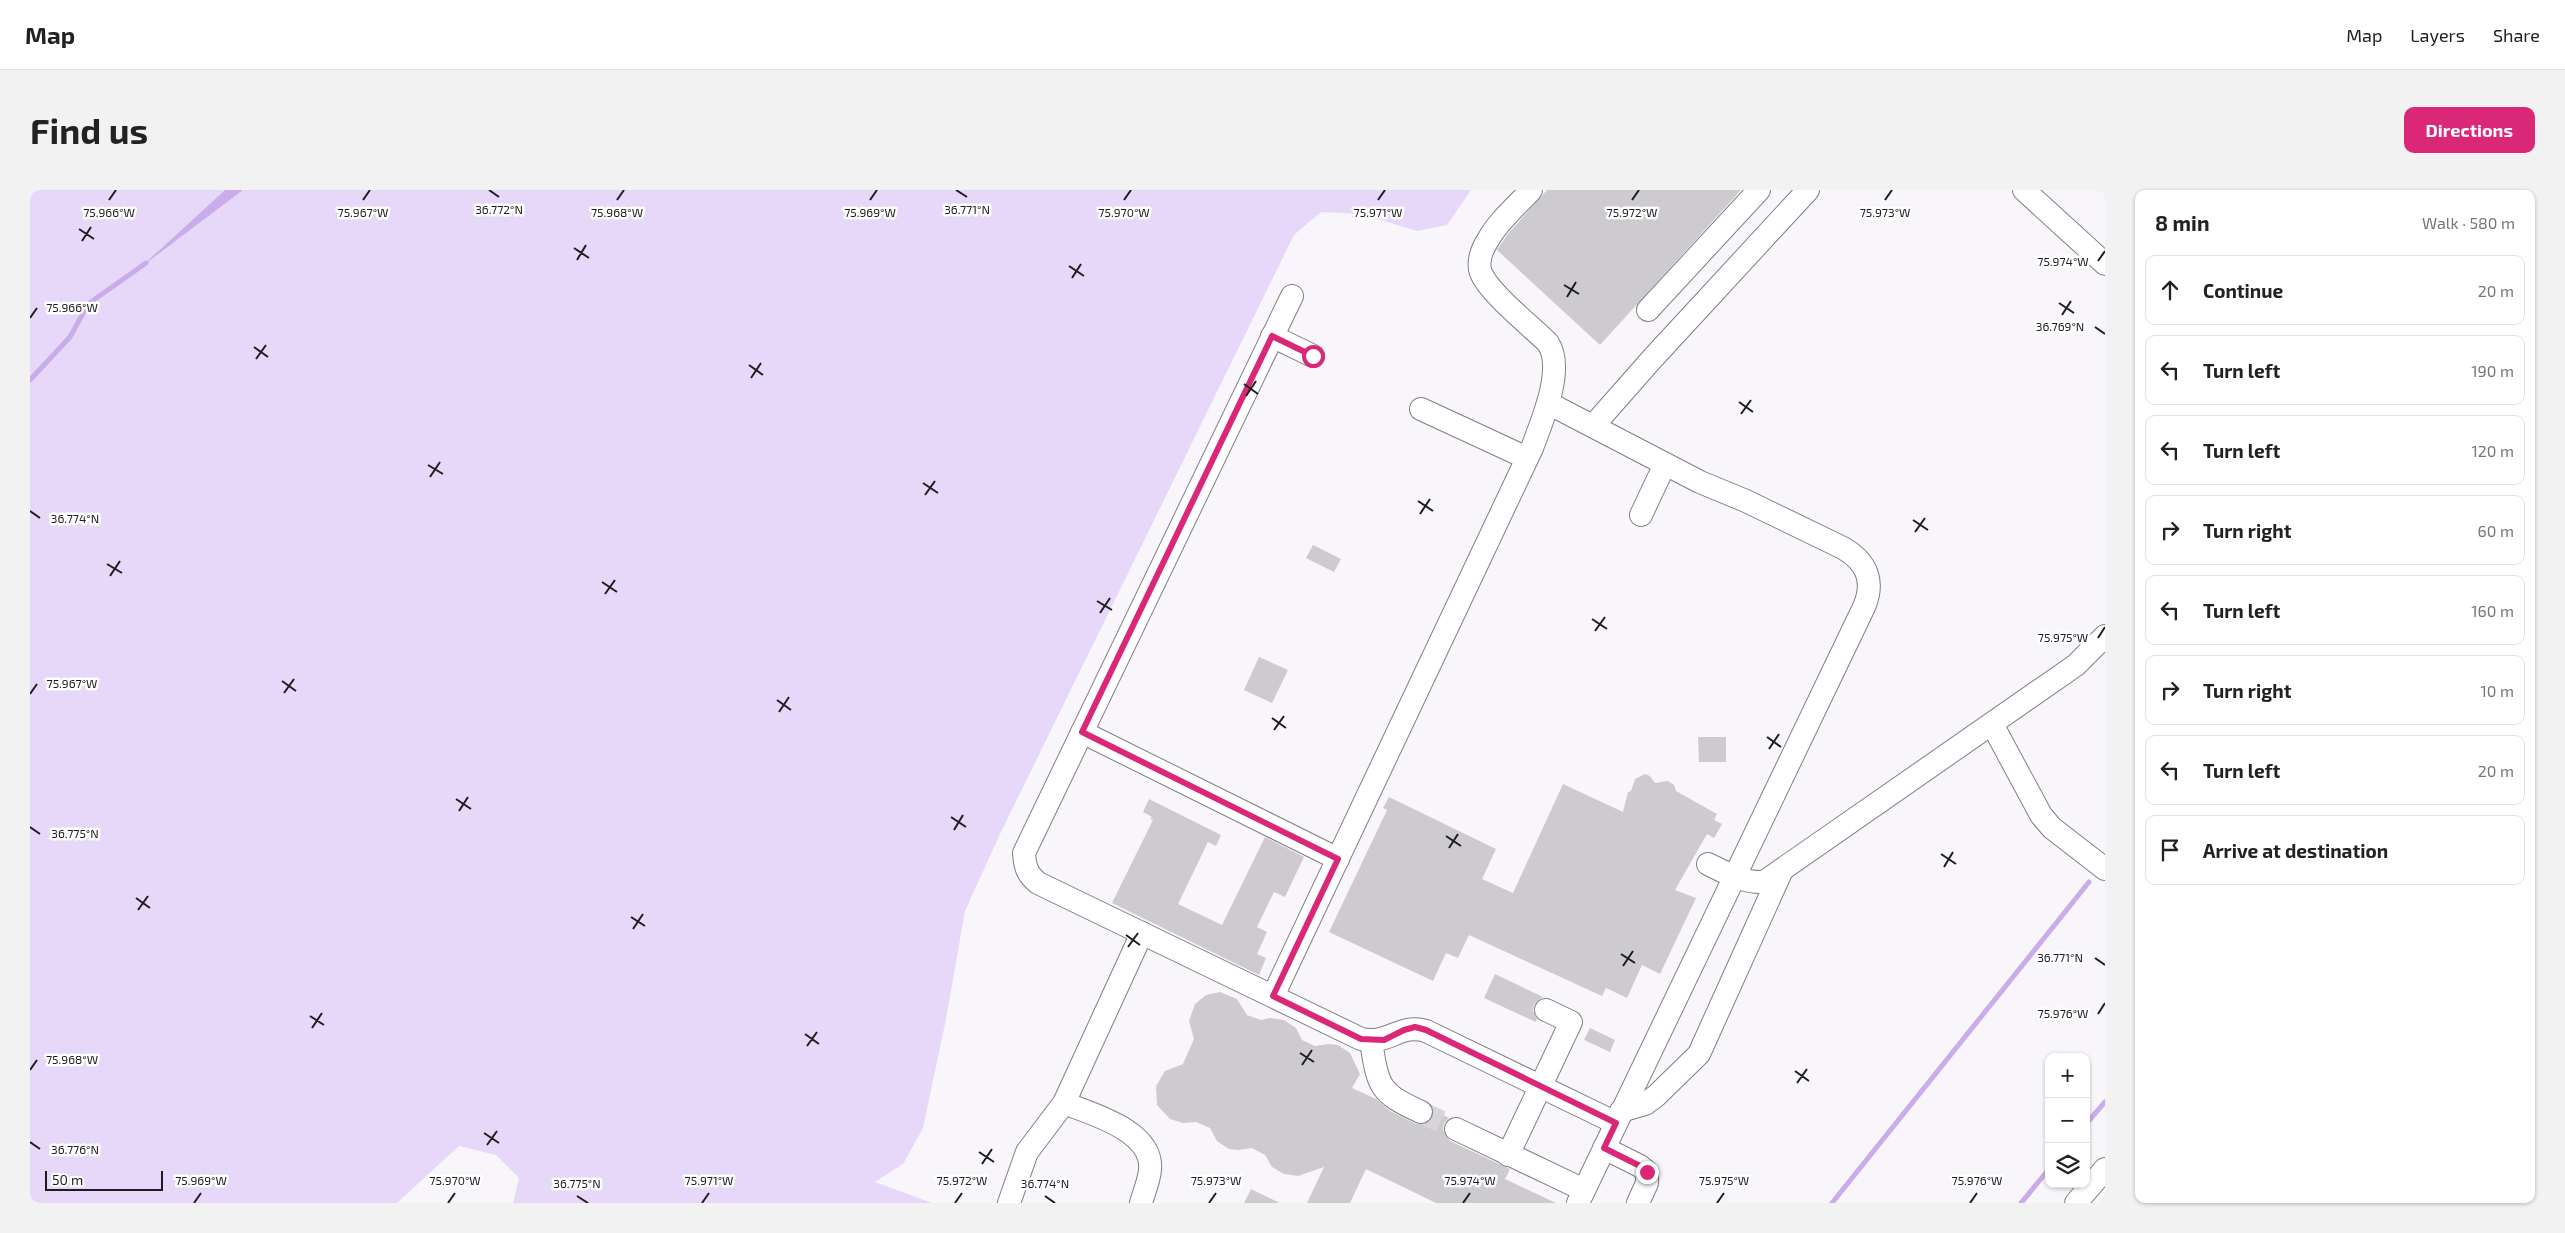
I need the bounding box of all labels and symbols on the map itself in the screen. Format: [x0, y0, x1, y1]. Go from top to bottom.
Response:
text: 36.772°N [475, 202, 523, 216]
text: 36.771°N [944, 202, 990, 216]
text: 75.966°W [83, 205, 135, 219]
text: 75.967°W [338, 205, 388, 219]
text: 75.968°W [591, 205, 643, 219]
text: 75.969°W [844, 205, 896, 219]
text: 75.970°W [1098, 205, 1150, 219]
text: 75.971°W [1354, 205, 1402, 219]
text: 75.972°W [1607, 205, 1657, 219]
text: 75.973°W [1860, 205, 1910, 219]
text: 75.974°W [2037, 254, 2089, 268]
text: 75.966°W [46, 300, 98, 314]
text: 36.769°N [2036, 319, 2084, 333]
route start [1302, 345, 1325, 368]
text: 36.774°N [51, 511, 99, 525]
text: 75.975°W [2038, 630, 2088, 644]
text: 75.967°W [47, 676, 97, 690]
text: 36.775°N [51, 826, 99, 840]
text: 36.771°N [2037, 950, 2083, 964]
text: 75.976°W [2038, 1006, 2088, 1020]
text: 75.968°W [46, 1052, 98, 1066]
text: 36.776°N [51, 1142, 99, 1156]
route end [1636, 1161, 1659, 1184]
scale bar [45, 1168, 162, 1191]
text: 75.969°W [175, 1173, 227, 1187]
text: 75.970°W [429, 1173, 481, 1187]
text: 75.971°W [685, 1173, 733, 1187]
text: 75.972°W [937, 1173, 987, 1187]
text: 75.973°W [1191, 1173, 1241, 1187]
text: 75.974°W [1444, 1173, 1496, 1187]
text: 75.975°W [1699, 1173, 1749, 1187]
text: 75.976°W [1952, 1173, 2002, 1187]
text: 36.775°N [553, 1176, 601, 1190]
text: 36.774°N [1021, 1176, 1069, 1190]

